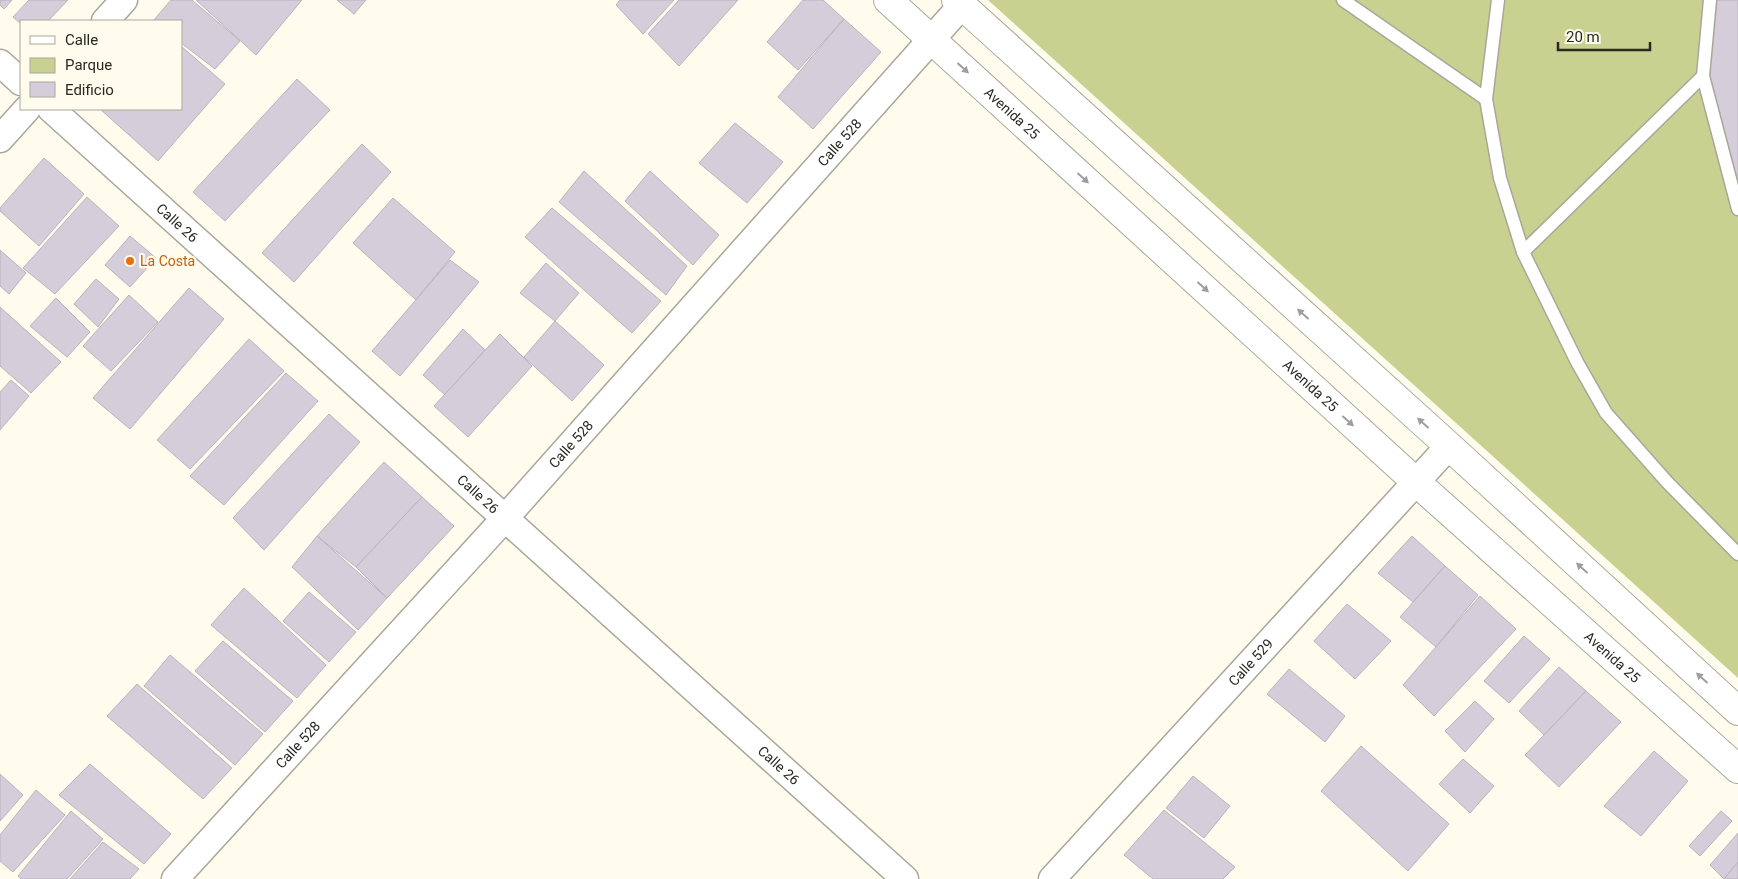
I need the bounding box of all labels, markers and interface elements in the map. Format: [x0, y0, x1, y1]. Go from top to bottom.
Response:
legend [20, 20, 182, 110]
scale bar [1558, 20, 1650, 52]
text: 20 m [1566, 28, 1600, 46]
text: Calle [65, 31, 98, 49]
text: Parque [65, 56, 112, 74]
one-way arrow [956, 62, 968, 74]
text: Edificio [65, 81, 114, 99]
street label: Avenida 25 [981, 84, 1043, 142]
street label: Calle 528 [814, 115, 865, 170]
one-way arrow [1076, 172, 1088, 184]
street label: Calle 26 [153, 200, 201, 246]
place label: La Costa [140, 253, 195, 269]
marker: La Costa [124, 255, 136, 267]
one-way arrow [1196, 281, 1208, 293]
one-way arrow [1298, 308, 1310, 320]
street label: Avenida 25 [1280, 357, 1341, 415]
one-way arrow [1342, 415, 1354, 427]
street label: Calle 528 [546, 417, 596, 471]
one-way arrow [1418, 417, 1430, 429]
street label: Calle 26 [454, 471, 502, 517]
one-way arrow [1577, 562, 1589, 574]
street label: Avenida 25 [1581, 628, 1644, 686]
street label: Calle 529 [1225, 635, 1276, 689]
one-way arrow [1696, 672, 1708, 684]
street label: Calle 528 [272, 718, 323, 772]
street label: Calle 26 [755, 742, 803, 788]

